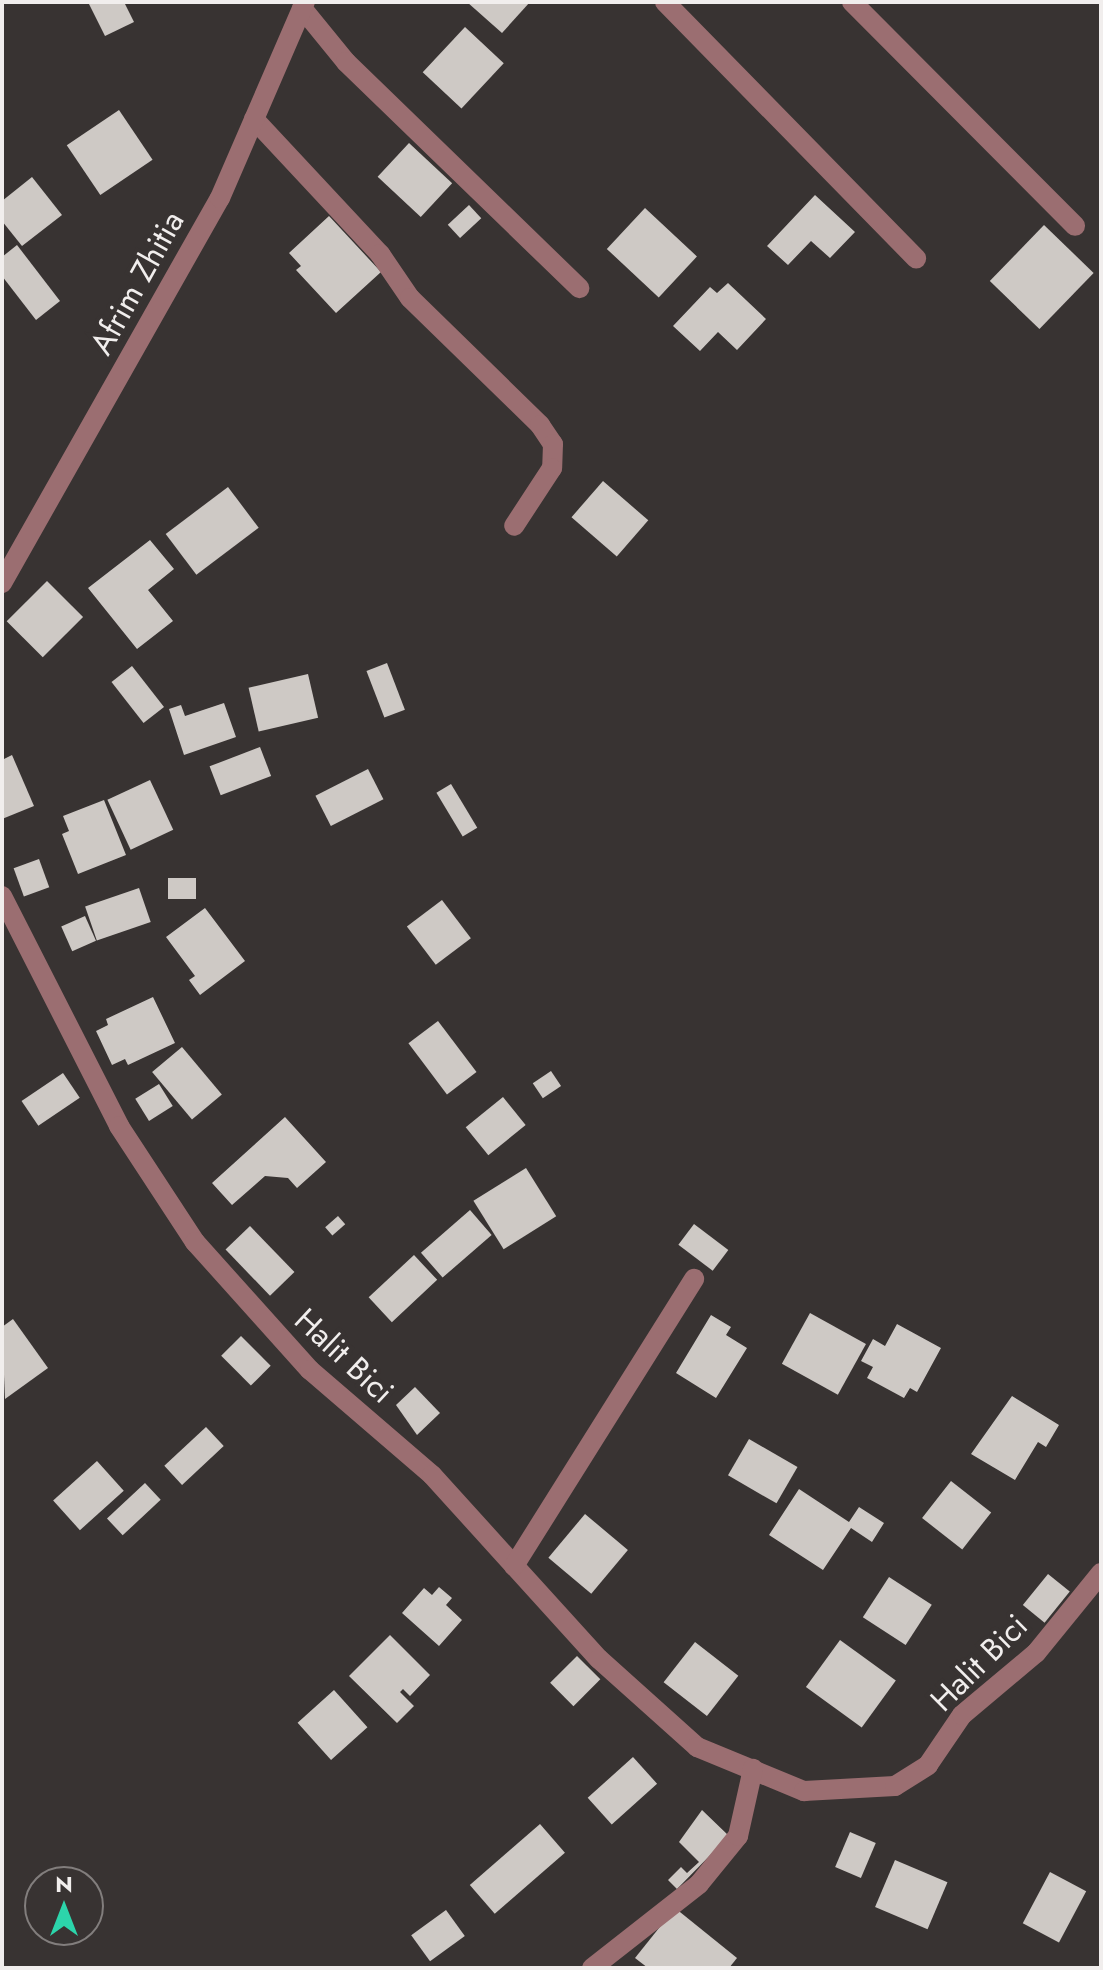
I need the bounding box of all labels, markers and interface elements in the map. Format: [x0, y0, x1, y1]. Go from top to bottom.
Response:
street label: Afrim Zhitia [82, 205, 192, 361]
street label: Halit Bici [287, 1301, 401, 1411]
street label: Halit Bici [923, 1607, 1035, 1719]
north arrow [24, 1866, 104, 1946]
text: N [55, 1868, 73, 1900]

